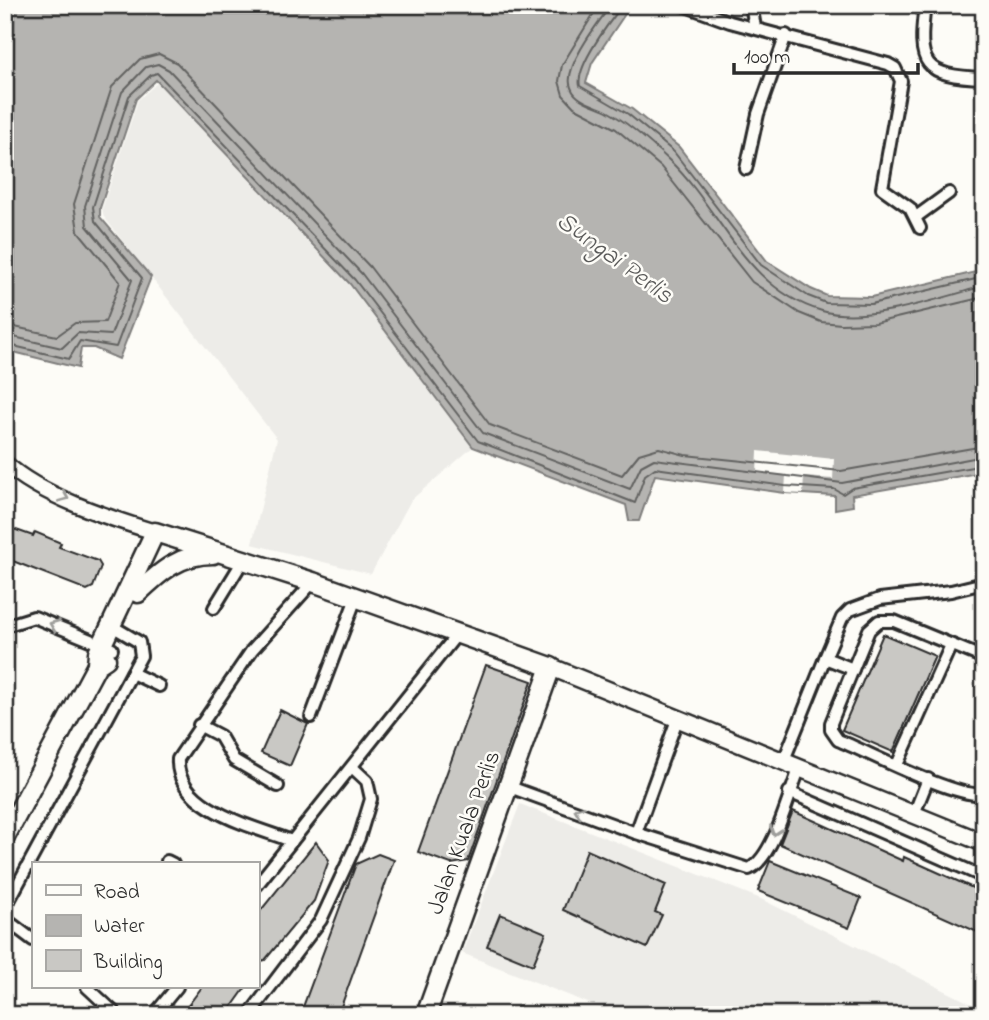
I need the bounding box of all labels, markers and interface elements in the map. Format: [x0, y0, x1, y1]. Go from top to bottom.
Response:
scale bar [734, 32, 917, 76]
text: 100 m [744, 43, 790, 73]
water label: Sungai Perlis [548, 203, 681, 315]
one-way arrow [56, 489, 69, 503]
one-way arrow [49, 619, 61, 633]
street label: Jalan Kuala Perlis [419, 746, 511, 920]
one-way arrow [574, 806, 586, 820]
one-way arrow [769, 824, 783, 837]
legend [32, 862, 259, 988]
text: Road [94, 878, 140, 908]
text: Water [94, 912, 145, 942]
text: Building [93, 948, 163, 980]

